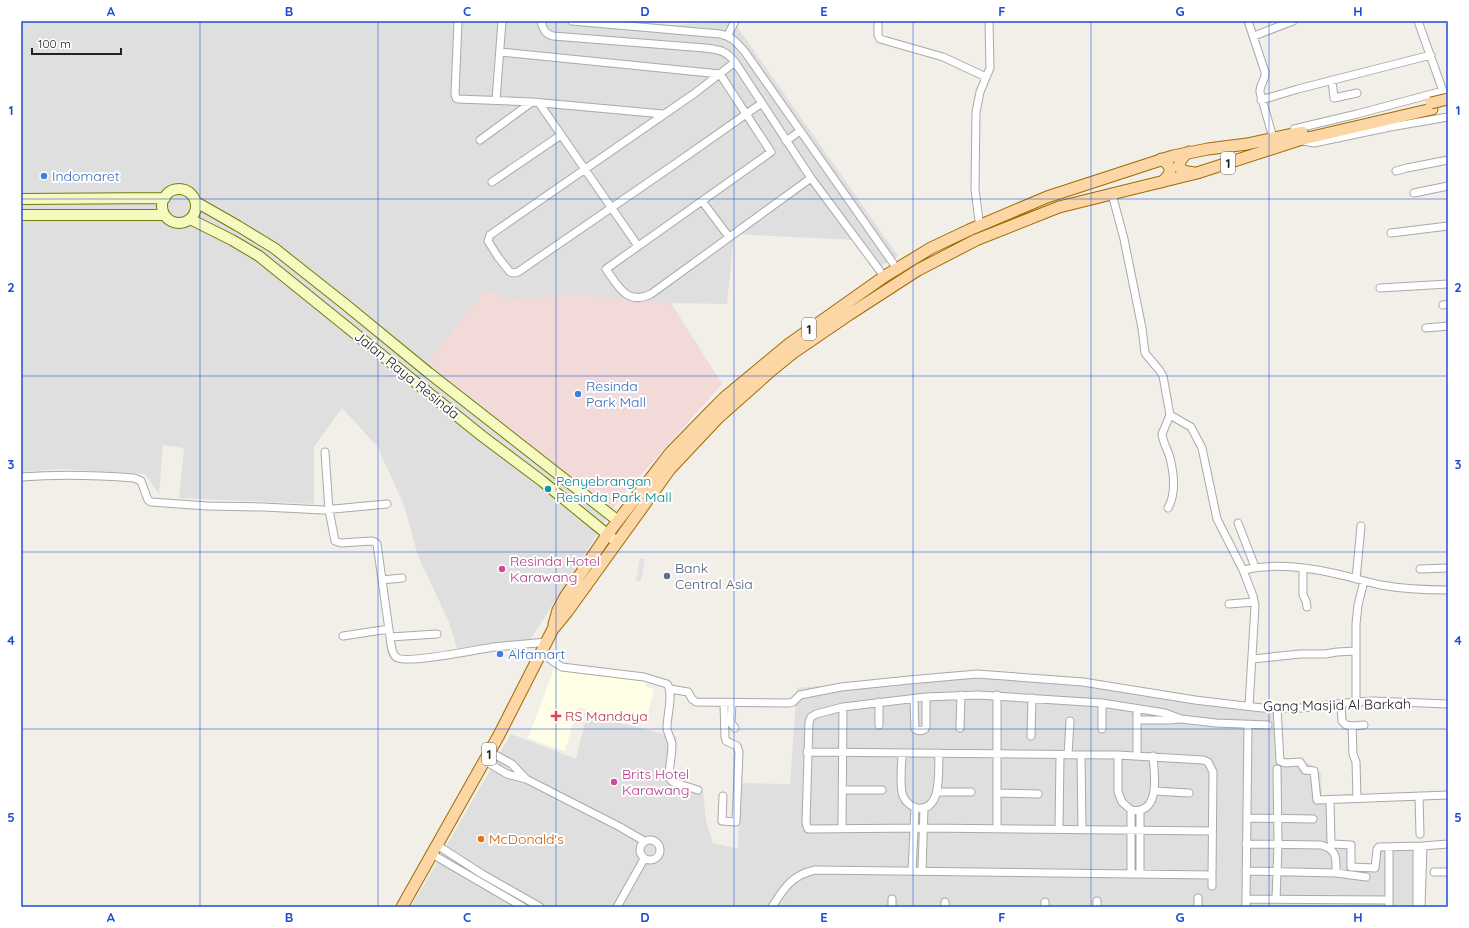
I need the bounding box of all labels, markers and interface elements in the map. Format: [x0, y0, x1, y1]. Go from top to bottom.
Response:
text: A [107, 3, 116, 19]
text: B [285, 3, 293, 19]
text: C [463, 3, 471, 19]
text: D [640, 3, 650, 19]
text: E [820, 3, 828, 19]
text: F [998, 3, 1006, 19]
text: G [1175, 3, 1185, 19]
text: H [1353, 3, 1363, 19]
scale bar [32, 30, 121, 56]
text: 100 m [38, 36, 71, 51]
text: 1 [8, 102, 14, 118]
text: 1 [1455, 102, 1461, 118]
road number: 1 [1221, 152, 1235, 174]
place label: Indomaret [52, 167, 120, 185]
marker: Indomaret [39, 171, 49, 181]
text: 2 [7, 279, 15, 295]
text: 2 [1454, 279, 1462, 295]
road number: 1 [802, 318, 816, 340]
street label: Jalan Raya Resinda [351, 327, 463, 423]
place label: Resinda Park Mall [586, 377, 646, 411]
marker: Resinda Park Mall [573, 389, 583, 399]
text: 3 [8, 456, 15, 472]
text: 3 [1455, 456, 1462, 472]
place label: Penyebrangan Resinda Park Mall [556, 472, 672, 506]
marker: Penyebrangan Resinda Park Mall [543, 484, 553, 494]
place label: Resinda Hotel Karawang [510, 552, 600, 586]
place label: Bank Central Asia [675, 559, 753, 593]
marker: Resinda Hotel Karawang [497, 564, 507, 574]
marker: Bank Central Asia [662, 571, 672, 581]
text: 4 [7, 632, 15, 648]
text: 4 [1454, 632, 1462, 648]
place label: Alfamart [508, 645, 565, 663]
marker: Alfamart [495, 649, 505, 659]
street label: Gang Masjid Al Barkah [1263, 695, 1411, 715]
place label: RS Mandaya [565, 707, 648, 725]
marker: RS Mandaya [550, 710, 562, 722]
road number: 1 [482, 743, 496, 765]
place label: Brits Hotel Karawang [622, 765, 689, 799]
marker: Brits Hotel Karawang [609, 777, 619, 787]
text: 5 [7, 809, 15, 825]
text: 5 [1454, 809, 1462, 825]
place label: McDonald's [489, 830, 564, 848]
marker: McDonald's [476, 834, 486, 844]
text: A [107, 909, 116, 925]
text: B [285, 909, 293, 925]
text: C [463, 909, 471, 925]
text: D [640, 909, 650, 925]
text: E [820, 909, 828, 925]
text: F [998, 909, 1006, 925]
text: G [1175, 909, 1185, 925]
text: H [1353, 909, 1363, 925]

